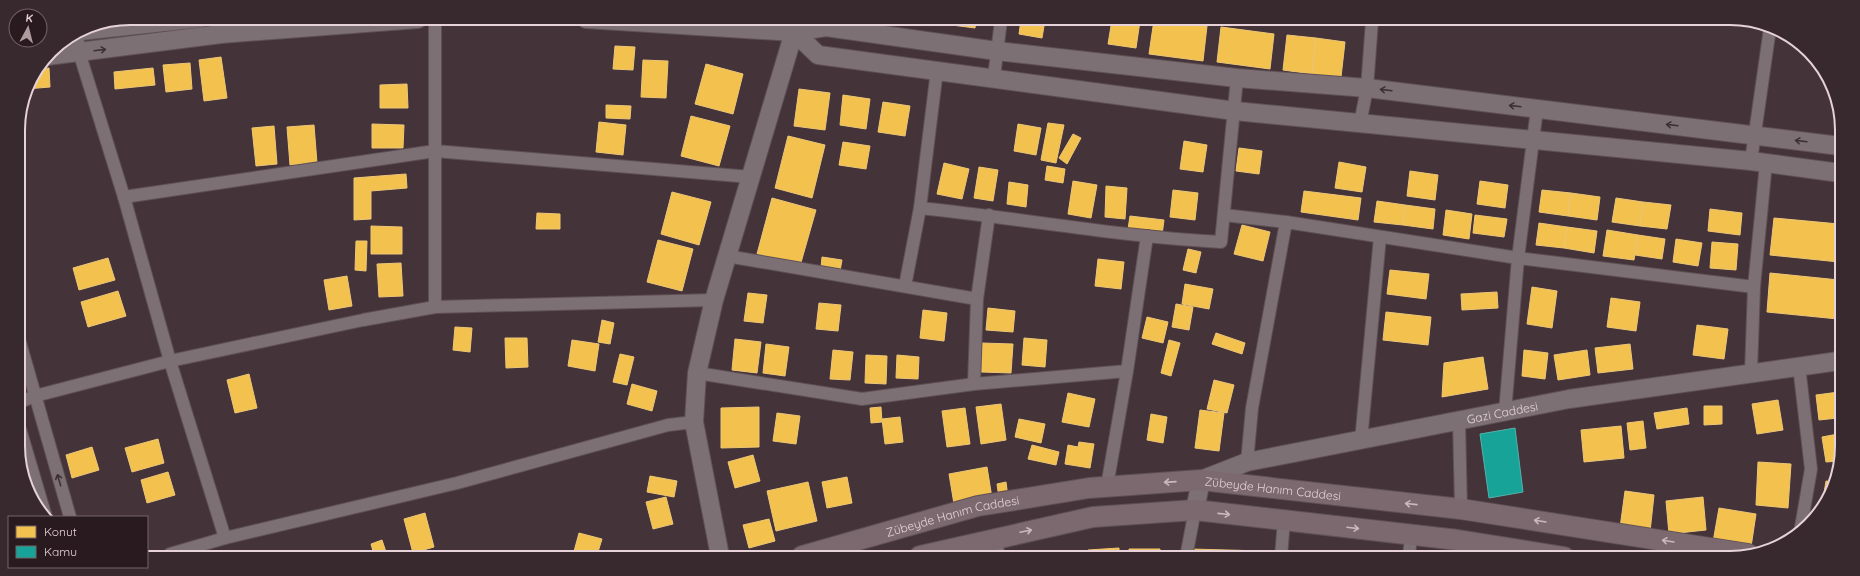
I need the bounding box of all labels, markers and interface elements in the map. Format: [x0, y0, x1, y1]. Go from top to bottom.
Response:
north arrow [8, 8, 48, 48]
text: K [25, 11, 34, 25]
one-way arrow [93, 46, 106, 53]
one-way arrow [1380, 86, 1393, 94]
one-way arrow [1509, 102, 1522, 110]
one-way arrow [1666, 121, 1679, 129]
one-way arrow [1795, 137, 1808, 145]
street label: Gazi Caddesi [1465, 398, 1539, 426]
one-way arrow [55, 473, 62, 486]
street label: Zübeyde Hanım Caddesi [1204, 473, 1342, 503]
one-way arrow [1164, 479, 1177, 486]
street label: Zübeyde Hanım Caddesi [884, 492, 1020, 539]
one-way arrow [1405, 500, 1418, 508]
one-way arrow [1217, 510, 1230, 517]
legend [8, 516, 148, 568]
one-way arrow [1534, 517, 1547, 525]
text: Konut [44, 524, 77, 539]
one-way arrow [1346, 525, 1359, 532]
one-way arrow [1019, 527, 1032, 535]
one-way arrow [1662, 537, 1675, 545]
text: Kamu [44, 544, 77, 559]

